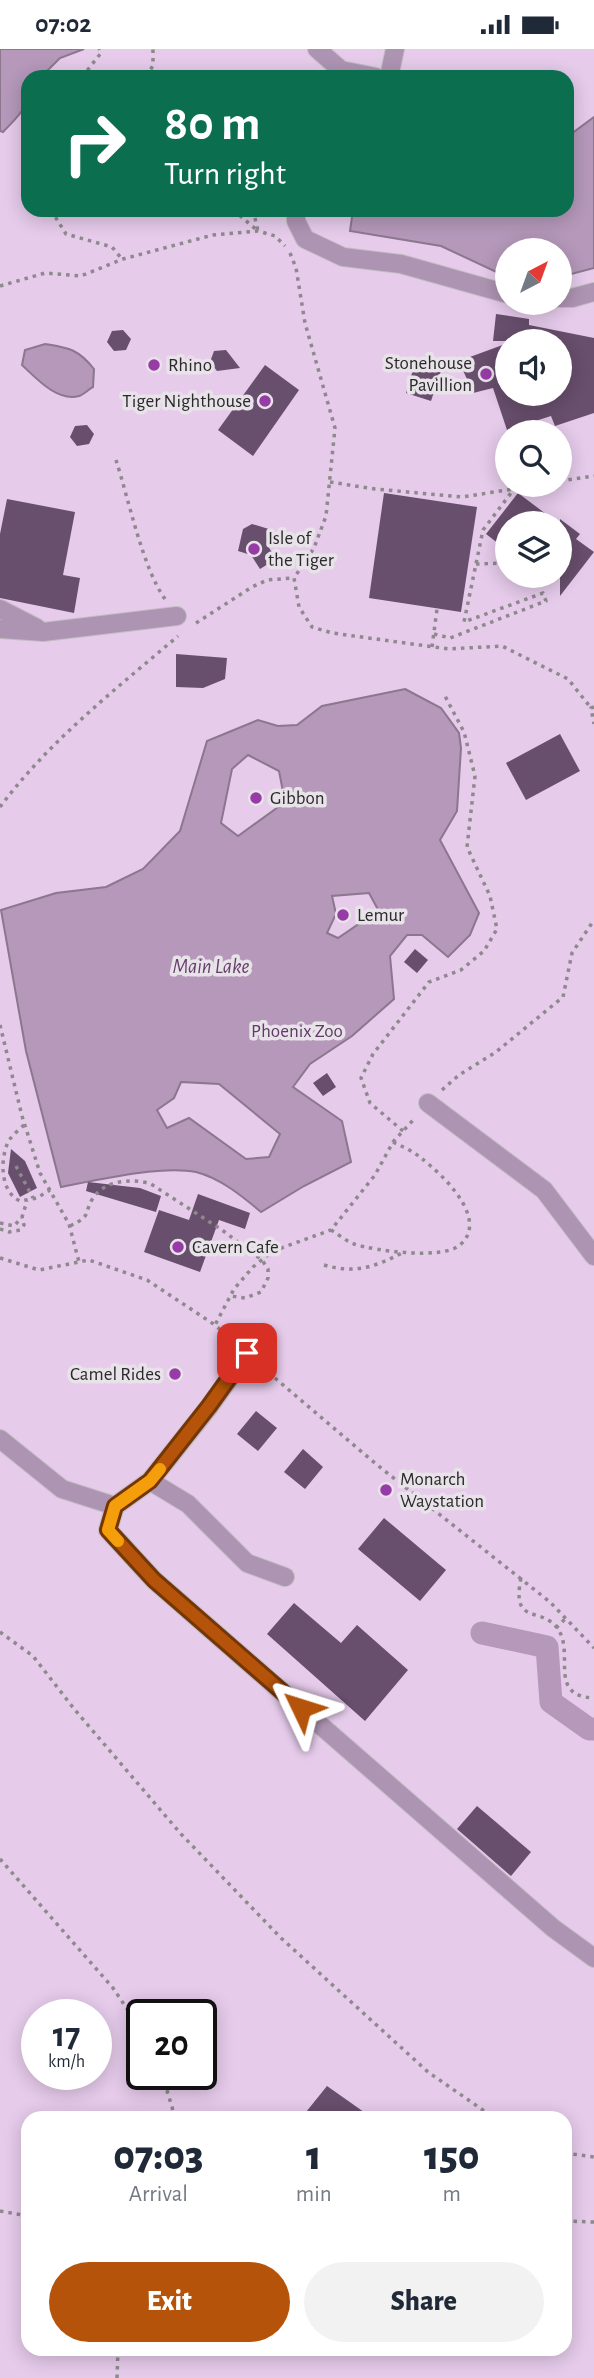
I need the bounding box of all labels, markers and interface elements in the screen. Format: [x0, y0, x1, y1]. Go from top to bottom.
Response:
text: 07:02 [35, 11, 92, 37]
icon: right [49, 98, 140, 189]
text: 80 m [164, 100, 261, 149]
text: Turn right [164, 158, 286, 190]
north arrow [495, 238, 572, 315]
map controls [495, 238, 572, 588]
button: sound [495, 329, 572, 406]
place label: Stonehouse Pavillion [385, 354, 472, 395]
place label: Rhino [168, 356, 212, 375]
marker: Rhino [146, 357, 162, 373]
marker: Stonehouse Pavillion [478, 366, 494, 382]
place label: Tiger Nighthouse [122, 392, 251, 411]
marker: Tiger Nighthouse [257, 393, 273, 409]
button: search [495, 420, 572, 497]
button: layers [495, 511, 572, 588]
place label: Isle of the Tiger [268, 529, 334, 570]
marker: Isle of the Tiger [246, 541, 262, 557]
place label: Gibbon [270, 789, 324, 808]
marker: Gibbon [248, 790, 264, 806]
place label: Lemur [357, 906, 404, 925]
marker: Lemur [335, 907, 351, 923]
water label: Main Lake [173, 956, 250, 977]
park label: Phoenix Zoo [251, 1022, 343, 1041]
place label: Cavern Cafe [192, 1238, 279, 1257]
marker: Cavern Cafe [170, 1239, 186, 1255]
pin [217, 1323, 277, 1383]
icon: arrive [228, 1334, 266, 1372]
place label: Camel Rides [70, 1365, 161, 1384]
marker: Camel Rides [167, 1366, 183, 1382]
place label: Monarch Waystation [400, 1470, 484, 1511]
marker: Monarch Waystation [378, 1482, 394, 1498]
position arrow [264, 1671, 338, 1745]
speed limit sign: 20 [126, 1999, 217, 2090]
text: 17 [53, 2018, 80, 2053]
text: km/h [48, 2053, 85, 2071]
text: 07:03 [113, 2135, 203, 2177]
text: 1 [306, 2135, 321, 2177]
text: 150 [424, 2135, 480, 2177]
text: Arrival [129, 2183, 188, 2206]
text: min [296, 2183, 332, 2206]
text: m [443, 2183, 461, 2206]
button: Exit [49, 2262, 290, 2342]
button: Share [304, 2262, 544, 2342]

